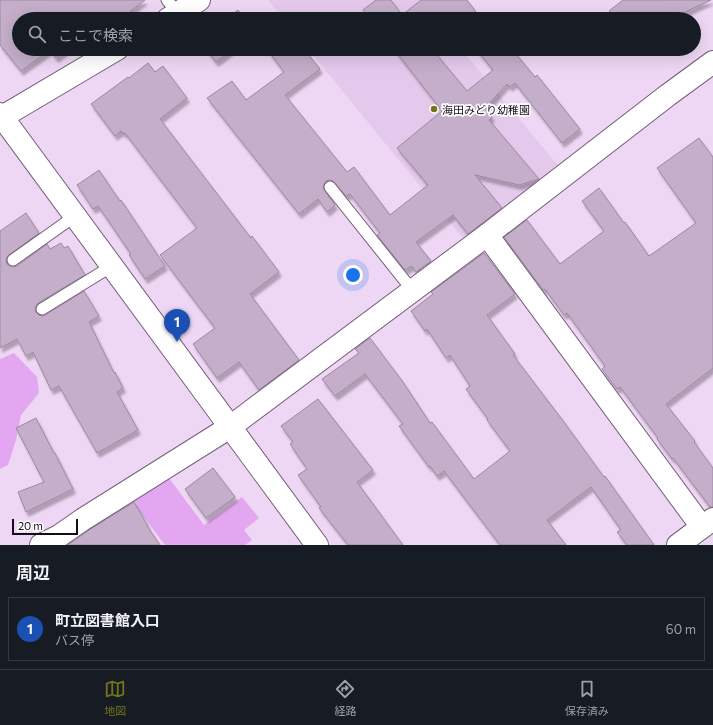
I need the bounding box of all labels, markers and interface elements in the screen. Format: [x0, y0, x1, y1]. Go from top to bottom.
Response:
search box [12, 12, 701, 56]
icon: search [26, 23, 48, 45]
text: ここで検索 [58, 26, 133, 44]
place label: 海田みどり幼稚園 [442, 103, 530, 116]
marker: 海田みどり幼稚園 [429, 104, 439, 114]
your location [343, 265, 363, 285]
pin: 1 [164, 309, 190, 342]
scale bar [12, 517, 78, 536]
text: 20 m [18, 519, 43, 532]
text: 周辺 [16, 562, 50, 583]
text: 町立図書館入口 [55, 611, 160, 629]
text: 1 [27, 621, 33, 637]
text: 60 m [666, 621, 696, 637]
text: バス停 [55, 632, 94, 648]
tab: 地図 [104, 678, 126, 718]
tab: 経路 [334, 678, 356, 718]
tab: 保存済み [565, 678, 609, 718]

